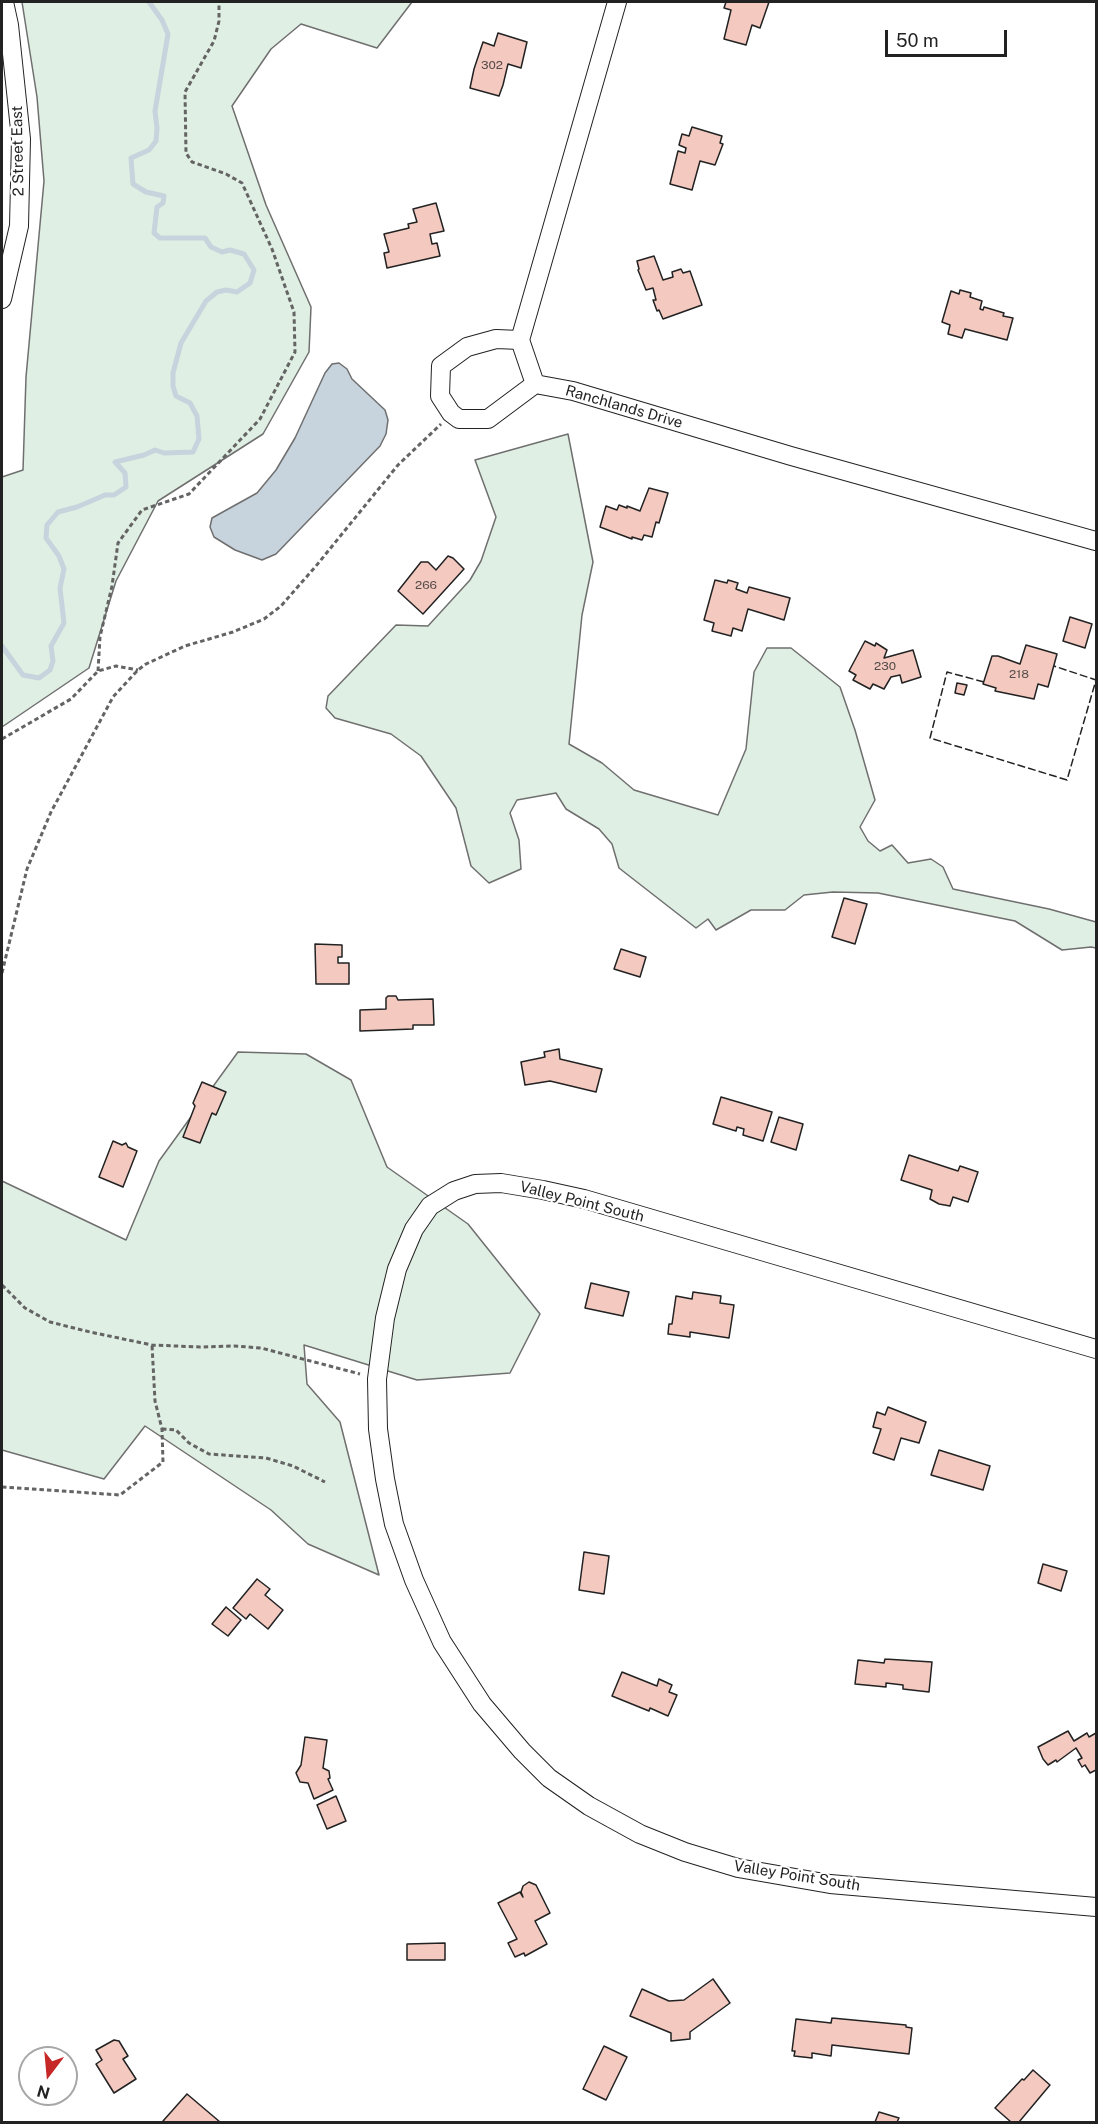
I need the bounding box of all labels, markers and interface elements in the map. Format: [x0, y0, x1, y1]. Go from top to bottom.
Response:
scale bar [888, 18, 1010, 56]
text: 50 m [896, 30, 939, 51]
house number: 302 [481, 58, 503, 72]
street label: 2 Street East [8, 105, 28, 197]
street label: Ranchlands Drive [563, 382, 685, 432]
house number: 266 [415, 578, 437, 592]
house number: 230 [874, 659, 896, 673]
house number: 218 [1009, 667, 1029, 681]
street label: Valley Point South [518, 1178, 646, 1226]
street label: Valley Point South [733, 1857, 861, 1895]
north arrow [18, 2046, 78, 2106]
text: N [35, 2081, 52, 2103]

